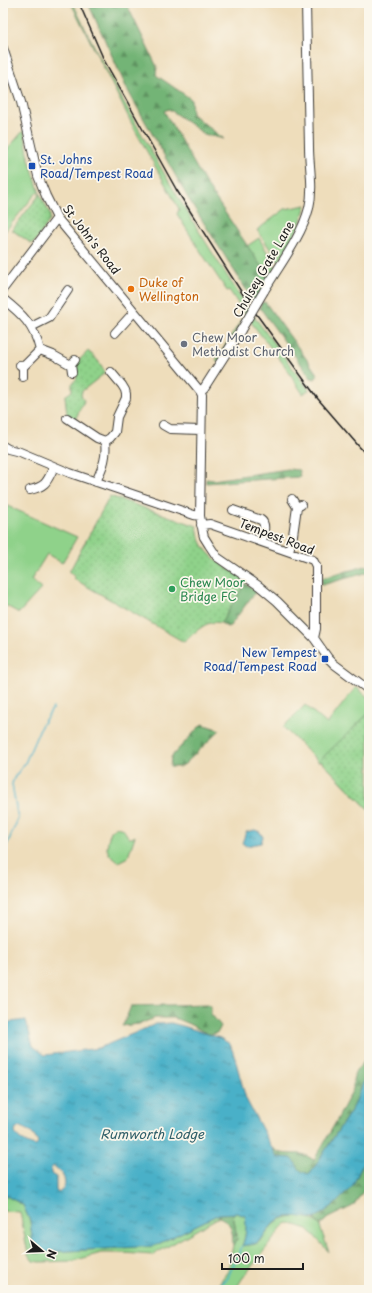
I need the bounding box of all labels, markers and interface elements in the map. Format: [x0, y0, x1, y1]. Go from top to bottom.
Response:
place label: St. Johns Road/Tempest Road [40, 150, 154, 182]
marker: St. Johns Road/Tempest Road [27, 161, 37, 171]
street label: St John's Road [59, 200, 125, 278]
street label: Chulsey Gate Lane [228, 217, 298, 321]
place label: Duke of Wellington [139, 273, 199, 305]
marker: Duke of Wellington [126, 284, 136, 294]
place label: Chew Moor Methodist Church [192, 328, 294, 360]
marker: Chew Moor Methodist Church [179, 339, 189, 349]
street label: Tempest Road [237, 513, 317, 559]
place label: Chew Moor Bridge FC [180, 573, 245, 605]
marker: Chew Moor Bridge FC [167, 584, 177, 594]
place label: New Tempest Road/Tempest Road [203, 643, 317, 675]
marker: New Tempest Road/Tempest Road [320, 654, 330, 664]
water label: Rumworth Lodge [100, 1124, 205, 1143]
north arrow [22, 1231, 62, 1271]
scale bar [222, 1245, 303, 1271]
text: N [42, 1248, 61, 1262]
text: 100 m [228, 1249, 265, 1267]

